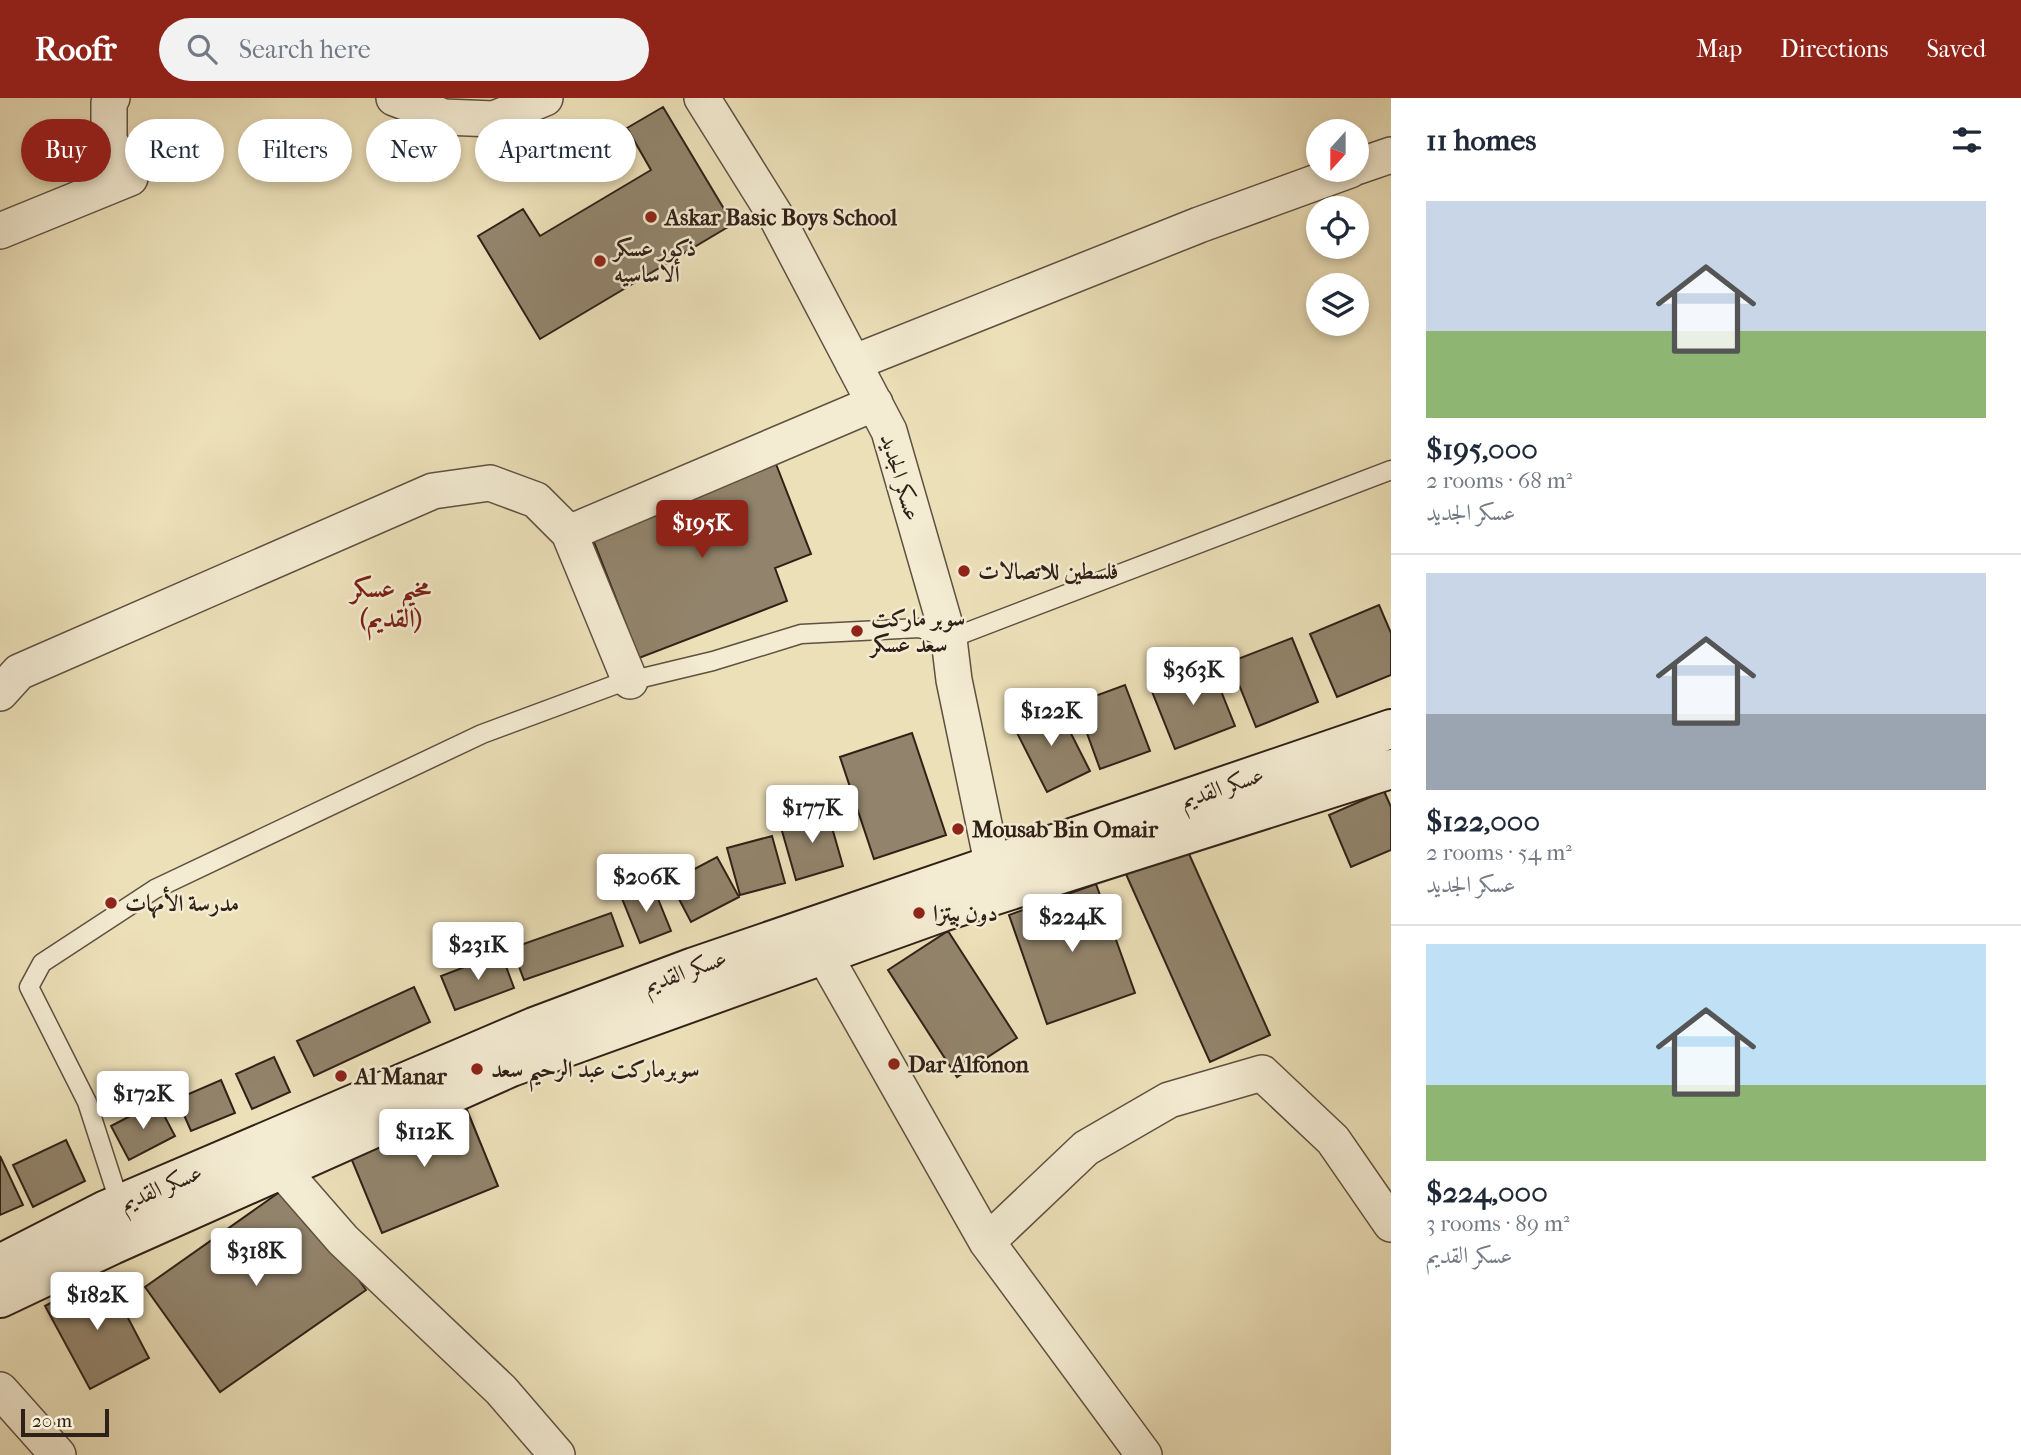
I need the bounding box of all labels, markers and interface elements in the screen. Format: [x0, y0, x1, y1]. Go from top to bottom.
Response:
search box [159, 18, 649, 81]
text: Roofr [35, 30, 117, 69]
icon: search [183, 30, 221, 68]
text: Search here [239, 34, 371, 65]
text: Map [1696, 35, 1742, 63]
text: Directions [1780, 35, 1888, 63]
text: Saved [1926, 35, 1986, 63]
chip: Buy [21, 119, 111, 182]
chip: Rent [125, 119, 224, 182]
chip: Filters [238, 119, 352, 182]
chip: New [366, 119, 461, 182]
chip: Apartment [475, 119, 636, 182]
north arrow [1306, 119, 1368, 182]
map controls [1306, 119, 1369, 336]
icon: filters [1948, 121, 1986, 159]
text: 11 homes [1426, 123, 1536, 158]
button: locate [1306, 196, 1369, 259]
place label: Askar Basic Boys School [663, 204, 898, 231]
marker: Askar Basic Boys School [643, 209, 659, 225]
place label: ذكور عسكر ألاساسيه [611, 235, 696, 288]
icon: home [1643, 246, 1769, 372]
marker: ذكور عسكر ألاساسيه [592, 253, 608, 269]
button: layers [1306, 273, 1369, 336]
street label: عسكر الجديد [874, 430, 927, 524]
text: $195,000 [1426, 432, 1538, 467]
text: 2 rooms · 68 m² [1426, 467, 1572, 494]
text: عسكر الجديد [1426, 499, 1515, 526]
pin: $195K [653, 500, 751, 560]
text: $195K [672, 509, 732, 536]
place label: فلسطين للاتصالات [978, 558, 1119, 585]
marker: فلسطين للاتصالات [956, 563, 972, 579]
district label: مخيم عسكر (القديم) [348, 573, 432, 641]
place label: سوبر ماركت سعد عسكر [868, 605, 965, 659]
icon: home [1643, 618, 1769, 744]
marker: سوبر ماركت سعد عسكر [849, 623, 865, 639]
pin: $363K [1144, 648, 1242, 707]
text: $363K [1163, 656, 1223, 683]
pin: $122K [1002, 688, 1100, 748]
text: $122K [1020, 697, 1082, 724]
street label: عسكر القديم [1177, 761, 1269, 820]
pin: $177K [763, 786, 861, 845]
text: $177K [782, 794, 842, 821]
text: $122,000 [1426, 804, 1540, 839]
place label: Mousab Bin Omair [972, 816, 1159, 843]
marker: Mousab Bin Omair [950, 821, 966, 837]
text: 2 rooms · 54 m² [1426, 839, 1572, 866]
pin: $206K [597, 854, 695, 914]
text: $206K [613, 863, 679, 890]
text: عسكر الجديد [1426, 871, 1515, 898]
place label: مدرسة الأمهات [125, 886, 239, 919]
pin: $224K [1023, 894, 1121, 954]
marker: مدرسة الأمهات [103, 895, 119, 911]
place label: دون بيتزا [933, 900, 998, 927]
text: $224K [1039, 903, 1105, 930]
marker: دون بيتزا [911, 905, 927, 921]
pin: $231K [429, 922, 527, 982]
text: $231K [449, 931, 507, 958]
street label: عسكر القديم [640, 944, 732, 1005]
icon: home [1643, 989, 1769, 1115]
place label: Dar Alfonon [908, 1051, 1030, 1078]
place label: سوبرماركت عبد الرحيم سعد [491, 1056, 700, 1092]
marker: Dar Alfonon [886, 1056, 902, 1072]
marker: سوبرماركت عبد الرحيم سعد [469, 1061, 485, 1077]
place label: Al Manar [353, 1063, 448, 1090]
marker: Al Manar [333, 1068, 349, 1084]
pin: $172K [94, 1072, 192, 1131]
text: $172K [113, 1080, 173, 1107]
pin: $112K [375, 1110, 473, 1169]
text: $112K [395, 1118, 453, 1145]
street label: عسكر القديم [116, 1158, 209, 1222]
text: $224,000 [1426, 1175, 1548, 1210]
text: 3 rooms · 89 m² [1426, 1210, 1570, 1237]
pin: $318K [207, 1228, 305, 1288]
text: $318K [227, 1237, 285, 1264]
text: عسكر القديم [1426, 1242, 1512, 1269]
pin: $182K [48, 1272, 146, 1332]
text: $182K [67, 1281, 127, 1308]
scale bar [21, 1406, 108, 1438]
text: 20 m [32, 1410, 72, 1432]

